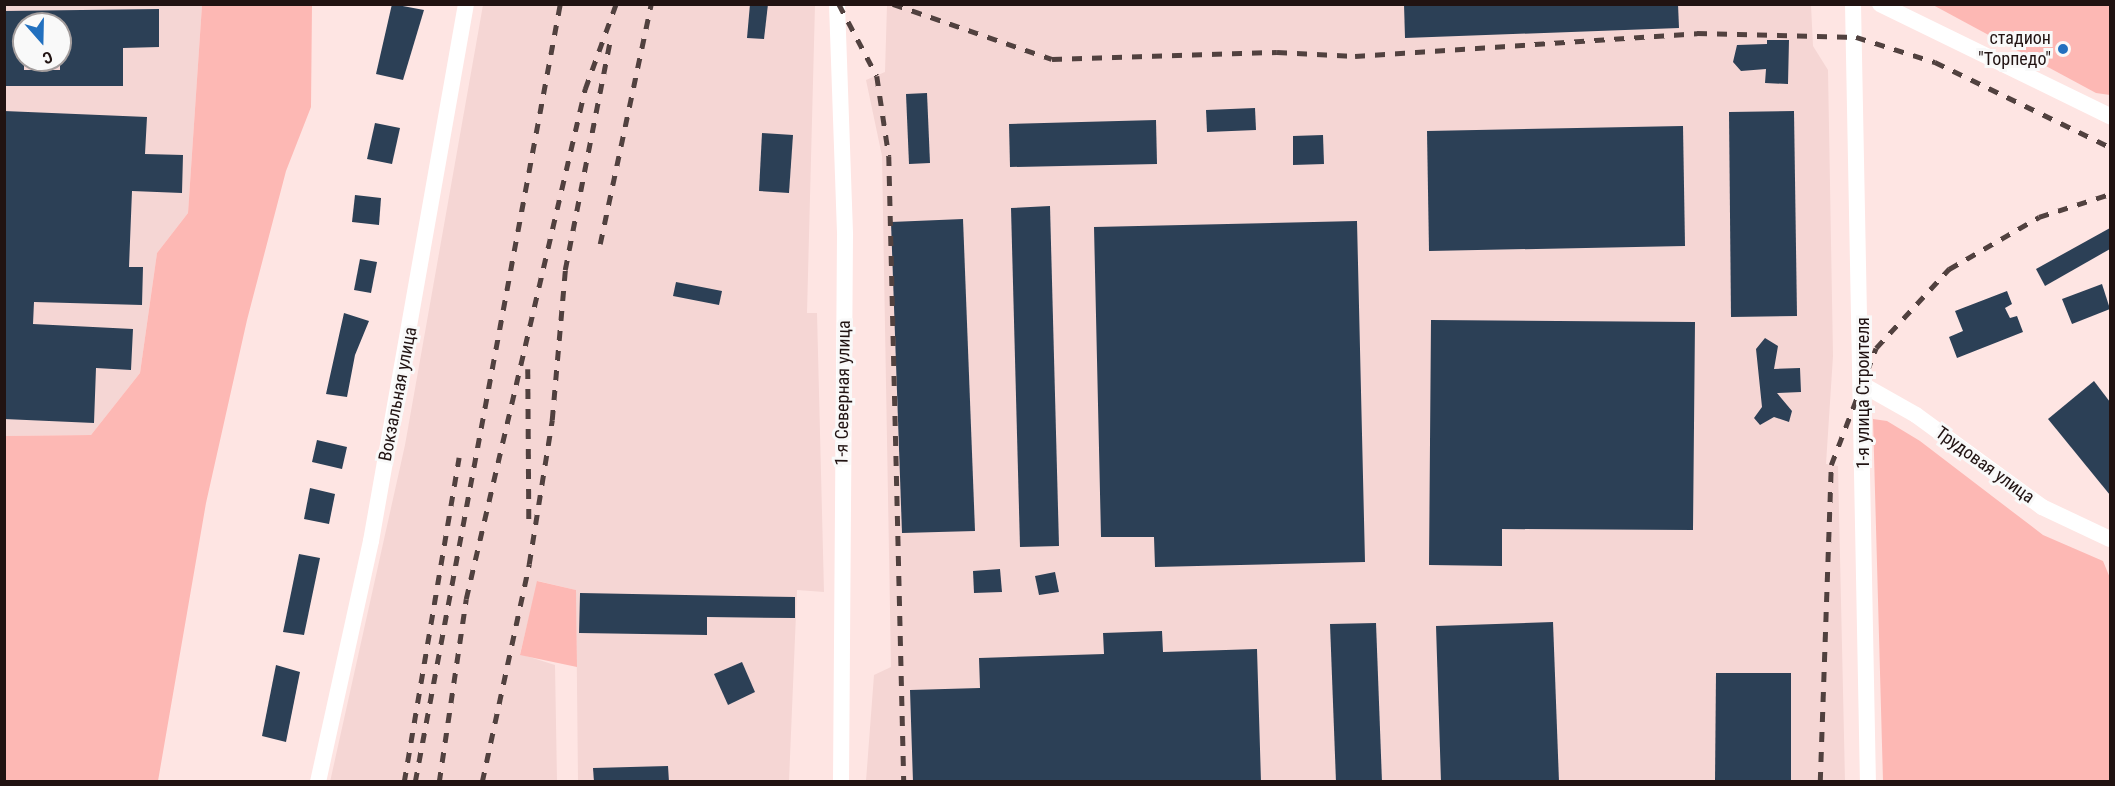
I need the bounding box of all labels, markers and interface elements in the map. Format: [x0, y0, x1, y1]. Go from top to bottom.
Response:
north arrow [12, 12, 72, 72]
place label: стадион "Торпедо" [1978, 28, 2051, 70]
marker: стадион "Торпедо" [2056, 42, 2070, 56]
text: С [40, 47, 55, 68]
street label: 1-я улица Строителя [1852, 317, 1874, 469]
street label: 1-я Северная улица [831, 320, 855, 466]
street label: Вокзальная улица [374, 325, 422, 463]
street label: Трудовая улица [1931, 422, 2039, 508]

